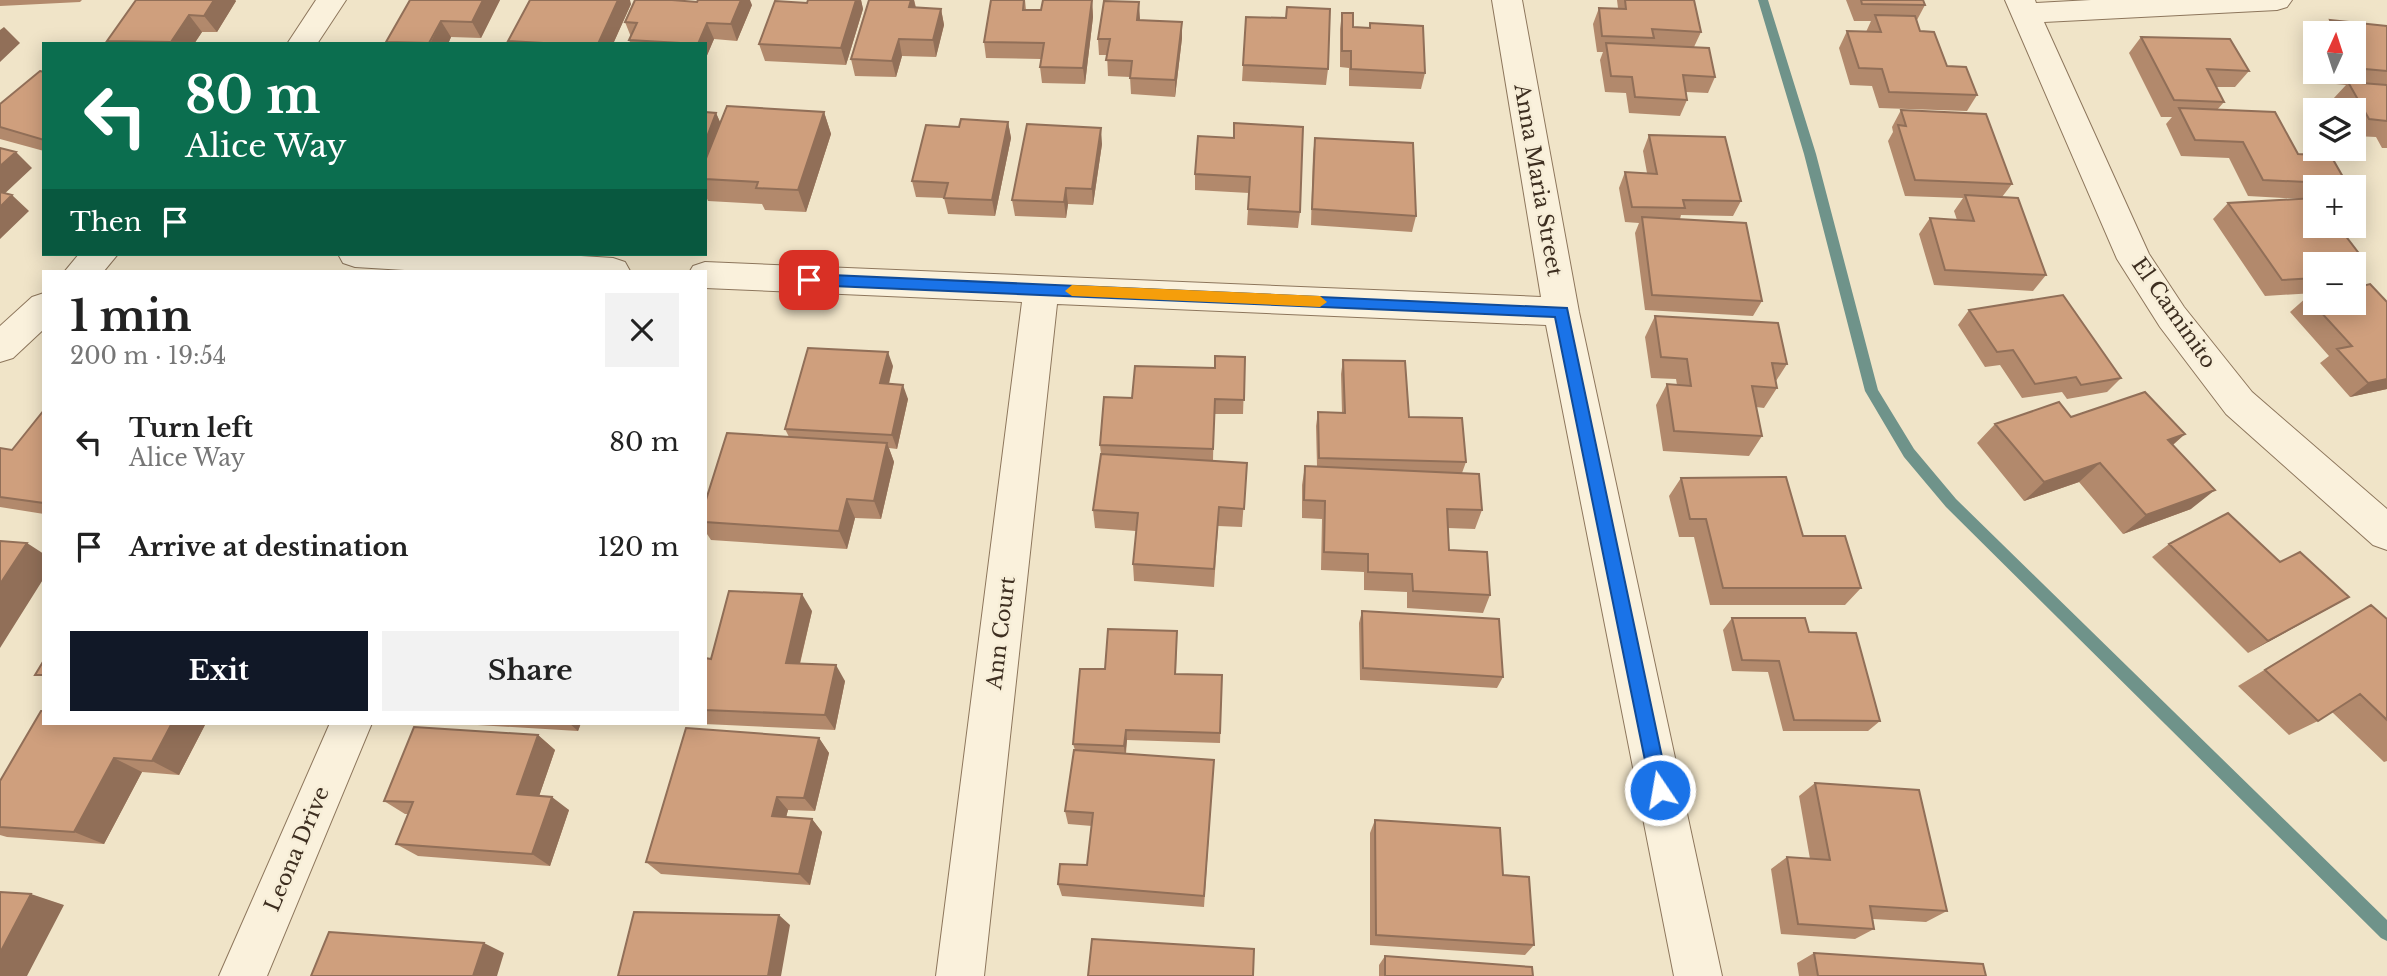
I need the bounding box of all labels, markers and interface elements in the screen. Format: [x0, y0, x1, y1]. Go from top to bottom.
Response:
north arrow [2303, 21, 2366, 84]
map controls [2303, 21, 2366, 315]
text: 80 m [185, 65, 320, 126]
icon: left [70, 70, 161, 161]
street label: Anna Maria Street [1508, 81, 1568, 278]
button: layers [2303, 98, 2366, 161]
text: Alice Way [185, 126, 347, 166]
button: + [2303, 175, 2366, 238]
icon: arrive [156, 203, 194, 241]
text: Then [70, 206, 142, 238]
pin [779, 250, 839, 310]
street label: El Caminito [2126, 252, 2222, 374]
button: − [2303, 252, 2366, 315]
icon: arrive [790, 261, 828, 299]
text: 1 min [70, 290, 192, 342]
button: close [605, 293, 679, 367]
text: 200 m · 19:54 [70, 342, 226, 370]
text: Turn left [129, 412, 253, 444]
icon: left [70, 423, 108, 461]
text: 80 m [609, 426, 679, 458]
text: Alice Way [129, 444, 245, 472]
icon: arrive [70, 528, 108, 566]
text: Arrive at destination [129, 531, 409, 563]
text: 120 m [597, 531, 679, 563]
street label: Ann Court [981, 575, 1021, 692]
button: Exit [70, 631, 368, 711]
button: Share [382, 631, 679, 711]
position arrow [1623, 753, 1697, 827]
street label: Leona Drive [259, 783, 335, 915]

